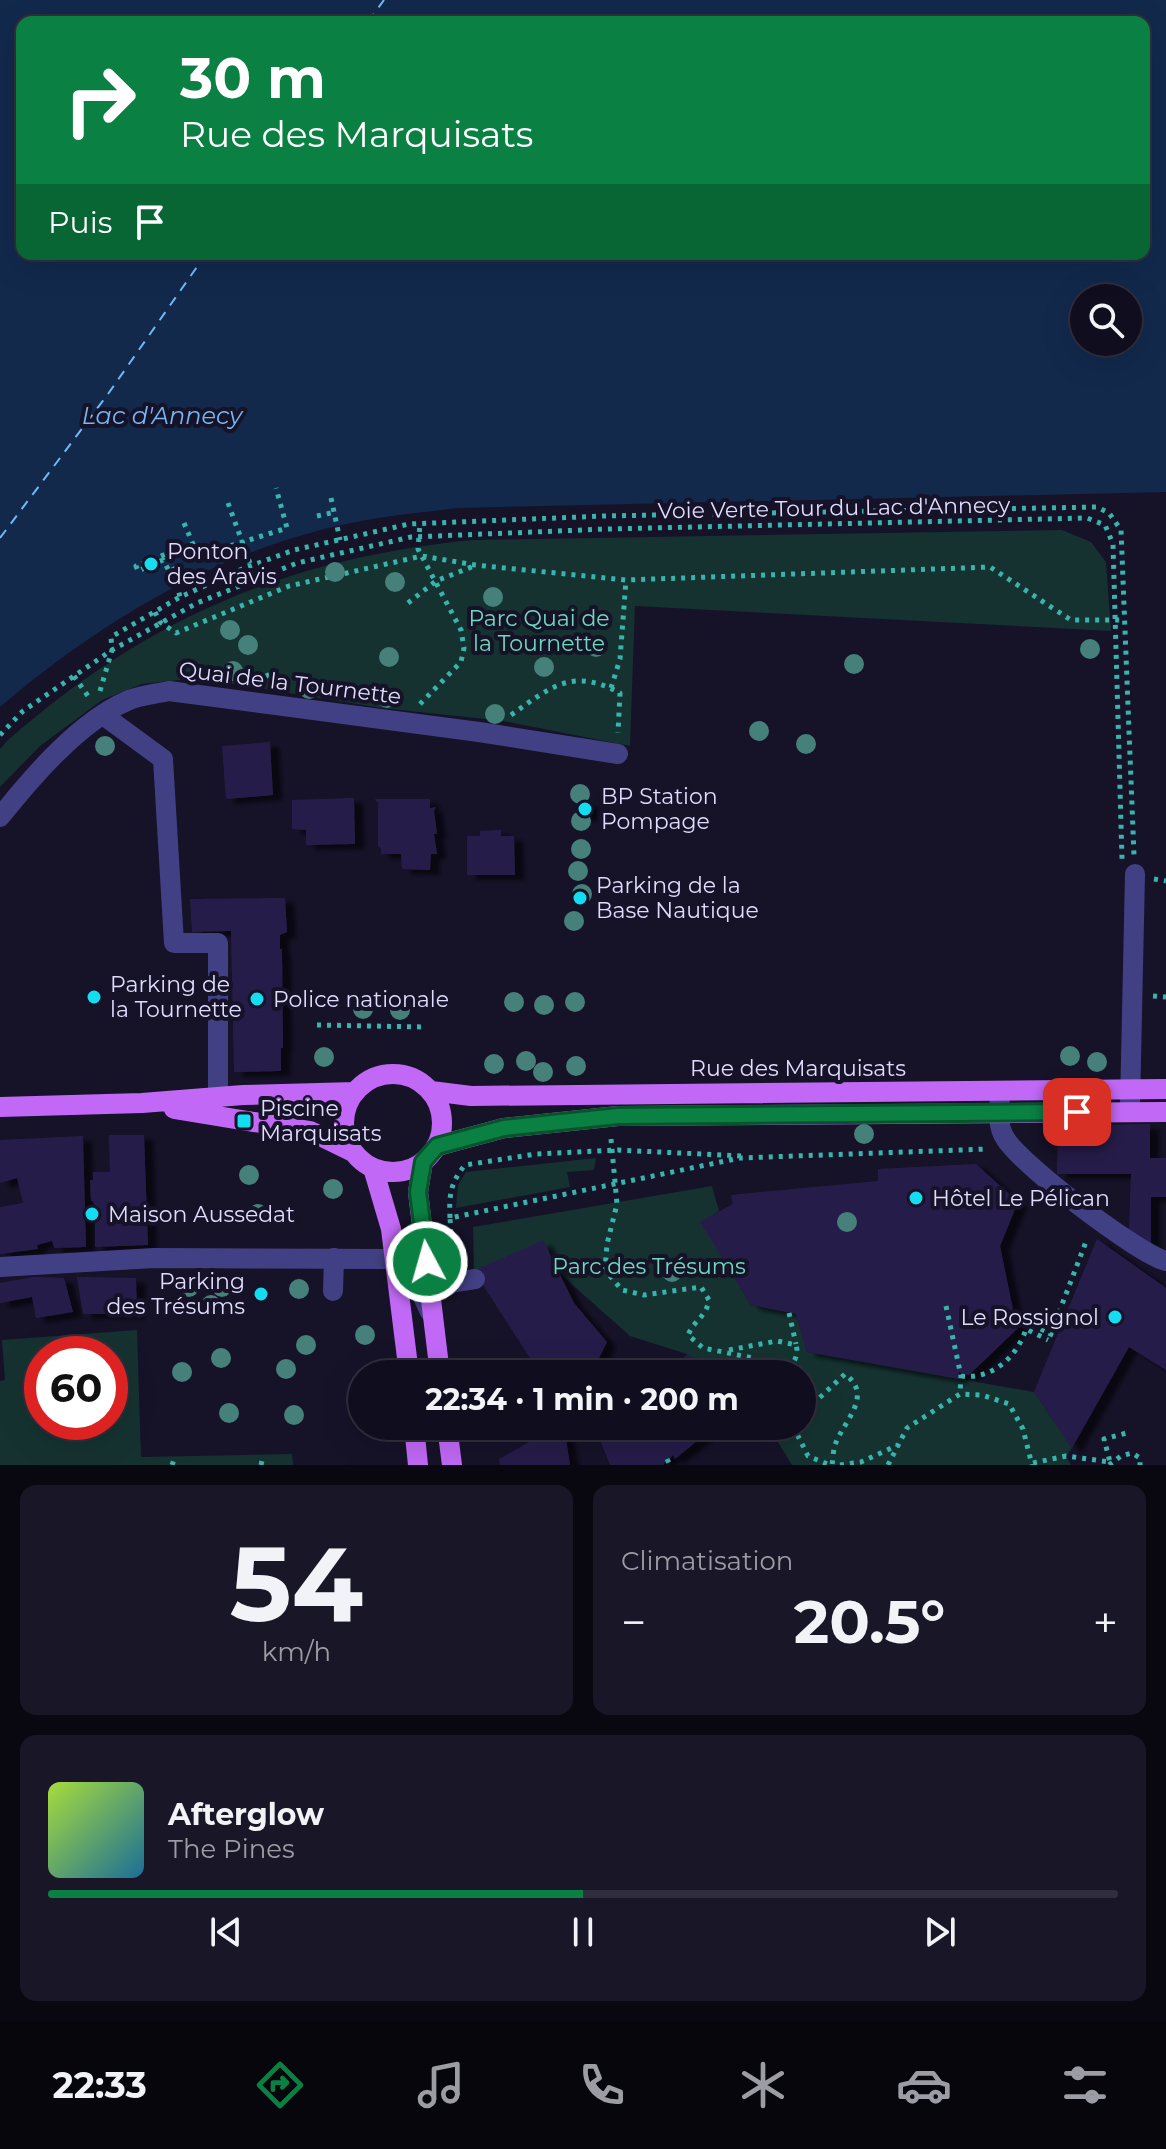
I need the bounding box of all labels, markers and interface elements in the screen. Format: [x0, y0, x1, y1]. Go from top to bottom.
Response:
text: 30 m [180, 44, 326, 112]
icon: right [48, 48, 152, 152]
text: Rue des Marquisats [180, 112, 533, 156]
icon: arrive [128, 200, 172, 244]
text: Puis [48, 204, 112, 241]
map controls [1070, 284, 1142, 356]
button: search [1070, 284, 1142, 356]
water label: Lac d'Annecy [82, 401, 244, 430]
street label: Voie Verte Tour du Lac d'Annecy [657, 491, 1011, 525]
place label: Ponton des Aravis [167, 538, 277, 590]
marker: Ponton des Aravis [142, 555, 160, 573]
park label: Parc Quai de la Tournette [468, 605, 610, 657]
street label: Quai de la Tournette [177, 656, 403, 710]
place label: BP Station Pompage [601, 783, 718, 835]
marker: BP Station Pompage [576, 800, 594, 818]
place label: Parking de la Base Nautique [596, 872, 759, 924]
marker: Parking de la Base Nautique [571, 889, 589, 907]
place label: Parking de la Tournette [110, 971, 242, 1023]
place label: Police nationale [273, 986, 449, 1013]
marker: Parking de la Tournette [85, 988, 103, 1006]
marker: Police nationale [248, 990, 266, 1008]
street label: Rue des Marquisats [690, 1055, 906, 1082]
pin [1043, 1078, 1111, 1146]
icon: arrive [1055, 1090, 1099, 1134]
place label: Piscine Marquisats [260, 1095, 382, 1147]
marker: Piscine Marquisats [235, 1112, 253, 1130]
place label: Hôtel Le Pélican [932, 1185, 1110, 1212]
marker: Hôtel Le Pélican [907, 1189, 925, 1207]
place label: Maison Aussedat [108, 1201, 295, 1228]
marker: Maison Aussedat [83, 1205, 101, 1223]
position arrow [385, 1220, 469, 1304]
park label: Parc des Trésums [552, 1253, 746, 1280]
place label: Parking des Trésums [107, 1268, 245, 1320]
marker: Parking des Trésums [252, 1285, 270, 1303]
place label: Le Rossignol [960, 1304, 1099, 1331]
marker: Le Rossignol [1106, 1308, 1124, 1326]
speed limit sign: 60 [24, 1336, 128, 1440]
text: 22:34 · 1 min · 200 m [425, 1381, 739, 1418]
text: 54 [230, 1520, 363, 1647]
text: Climatisation [621, 1545, 793, 1577]
text: 20.5° [794, 1585, 945, 1658]
text: − [621, 1595, 646, 1649]
text: + [1093, 1595, 1118, 1649]
text: km/h [262, 1636, 331, 1668]
text: Afterglow [168, 1796, 324, 1833]
text: The Pines [168, 1833, 295, 1865]
icon: previous [204, 1910, 248, 1954]
icon: pause [561, 1910, 605, 1954]
icon: next [918, 1910, 962, 1954]
icon: directions [252, 2057, 308, 2113]
icon: music [413, 2057, 469, 2113]
icon: phone [574, 2057, 630, 2113]
icon: climate [735, 2057, 791, 2113]
icon: car [896, 2057, 952, 2113]
icon: filters [1057, 2057, 1113, 2113]
text: 22:33 [53, 2063, 147, 2107]

